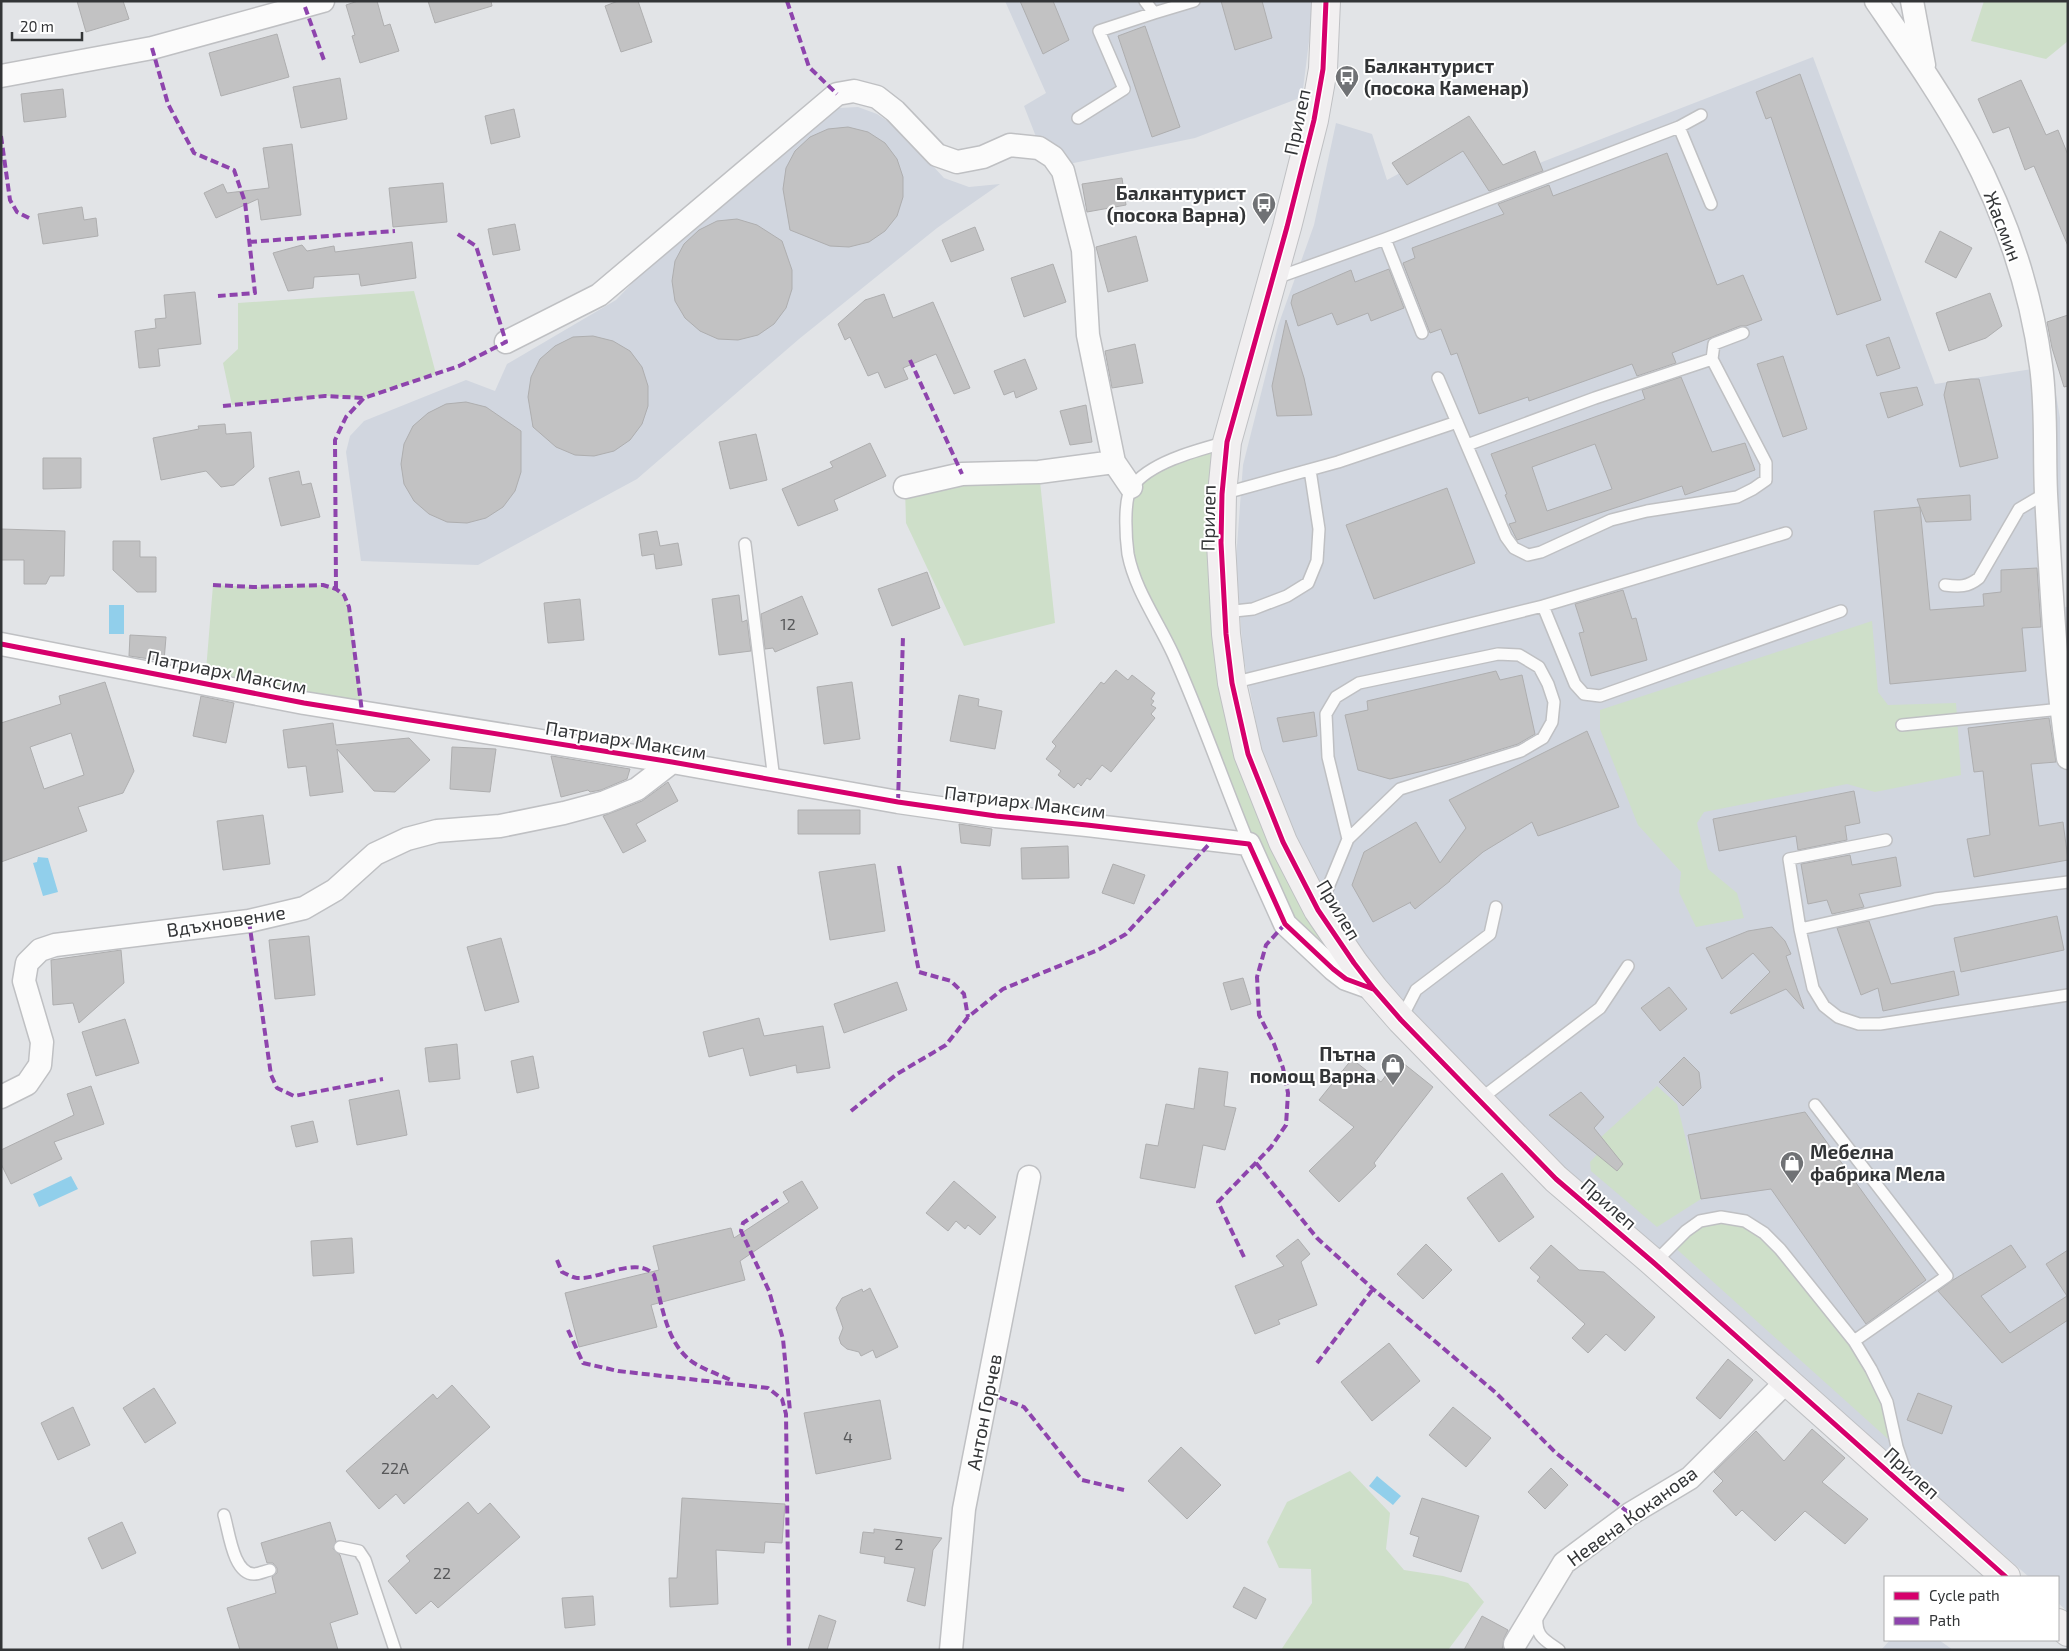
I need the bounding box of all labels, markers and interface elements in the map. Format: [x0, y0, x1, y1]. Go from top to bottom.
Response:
scale bar [12, 10, 82, 42]
text: 20 m [20, 17, 54, 35]
place label: Балкантурист (посока Каменар) [1364, 54, 1529, 99]
bus stop icon: Балкантурист (посока Каменар) [1334, 64, 1360, 98]
street label: Прилеп [1278, 87, 1315, 157]
place label: Балкантурист (посока Варна) [1107, 181, 1246, 226]
street label: Жасмин [1980, 187, 2027, 264]
bus stop icon: Балкантурист (посока Варна) [1251, 191, 1277, 225]
street label: Прилеп [1195, 484, 1220, 552]
house number: 12 [780, 614, 796, 633]
street label: Патриарх Максим [145, 645, 309, 698]
street label: Патриарх Максим [544, 715, 708, 764]
street label: Патриарх Максим [943, 780, 1107, 823]
street label: Прилеп [1312, 875, 1366, 944]
street label: Вдъхновение [165, 900, 287, 941]
place label: Пътна помощ Варна [1250, 1042, 1376, 1087]
shop icon: Пътна помощ Варна [1380, 1052, 1406, 1086]
place label: Мебелна фабрика Мела [1810, 1140, 1946, 1185]
shop icon: Мебелна фабрика Мела [1779, 1150, 1805, 1184]
street label: Прилеп [1577, 1173, 1642, 1234]
street label: Антон Горчев [961, 1352, 1006, 1472]
house number: 4 [843, 1427, 853, 1446]
street label: Прилеп [1880, 1442, 1945, 1504]
house number: 22А [381, 1458, 409, 1477]
street label: Невена Коканова [1562, 1461, 1701, 1571]
house number: 2 [895, 1534, 904, 1553]
house number: 22 [433, 1563, 451, 1582]
legend [1884, 1576, 2059, 1641]
text: Cycle path [1929, 1586, 2000, 1604]
text: Path [1929, 1611, 1960, 1629]

